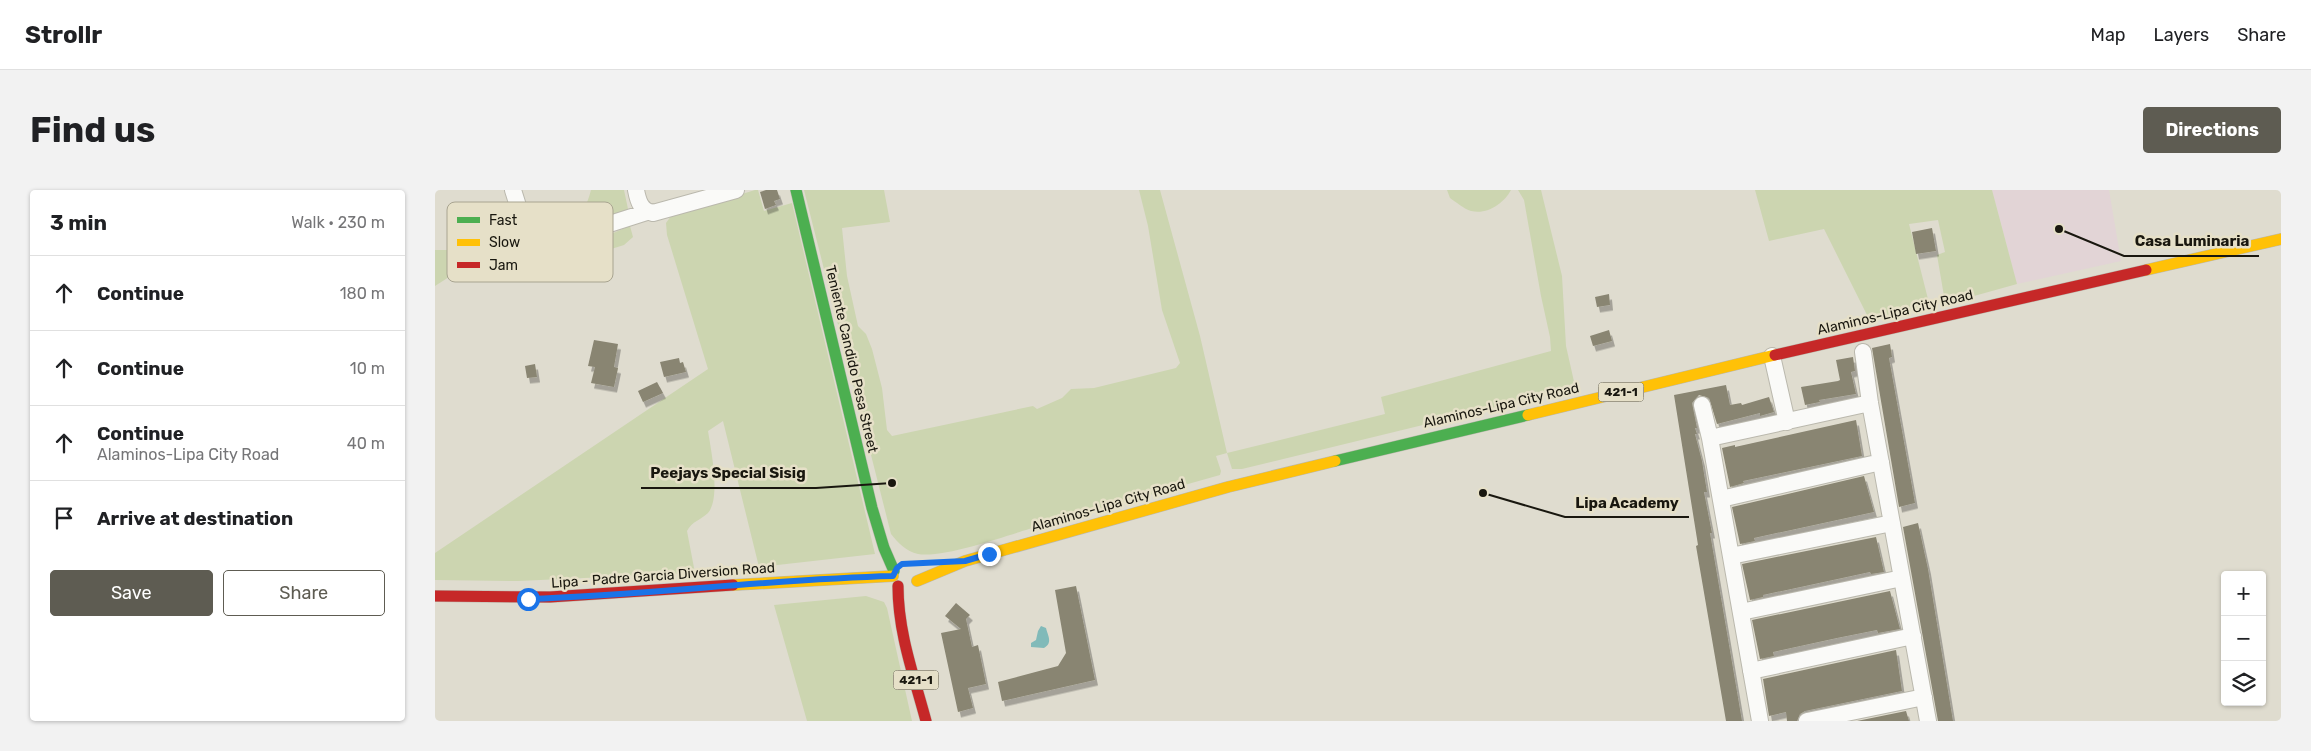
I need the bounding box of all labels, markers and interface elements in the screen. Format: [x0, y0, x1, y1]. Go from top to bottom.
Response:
text: Strollr [25, 21, 102, 49]
text: Map [2091, 24, 2126, 46]
text: Layers [2154, 24, 2209, 46]
text: Share [2237, 24, 2286, 46]
button: Directions [2143, 107, 2281, 153]
text: Find us [30, 109, 155, 151]
legend [447, 202, 613, 282]
text: 3 min [50, 210, 107, 235]
text: Fast [489, 212, 518, 229]
text: Walk · 230 m [291, 213, 385, 232]
callout: Casa Luminaria [2124, 226, 2259, 256]
text: Casa Luminaria [2135, 232, 2249, 250]
text: Slow [489, 234, 520, 251]
text: Jam [489, 257, 518, 274]
street label: Teniente Candido Pesa Street [822, 264, 882, 455]
icon: ahead [50, 279, 78, 307]
text: Continue [97, 282, 184, 305]
text: 180 m [340, 284, 385, 303]
street label: Alaminos-Lipa City Road [1816, 286, 1975, 339]
icon: ahead [50, 354, 78, 382]
text: Continue [97, 357, 184, 380]
text: 10 m [350, 359, 385, 378]
street label: Alaminos-Lipa City Road [1422, 379, 1581, 432]
road number: 421-1 [1599, 382, 1643, 402]
text: Continue [97, 422, 184, 445]
icon: ahead [50, 429, 78, 457]
text: 40 m [347, 434, 385, 453]
text: Alaminos-Lipa City Road [97, 445, 279, 464]
callout: Peejays Special Sisig [641, 458, 816, 488]
text: Peejays Special Sisig [650, 464, 806, 482]
street label: Alaminos-Lipa City Road [1029, 475, 1187, 536]
callout: Lipa Academy [1565, 487, 1689, 517]
text: Lipa Academy [1575, 494, 1679, 512]
icon: arrive [50, 504, 78, 532]
text: Arrive at destination [97, 507, 293, 530]
route end [978, 543, 1001, 566]
street label: Lipa - Padre Garcia Diversion Road [551, 559, 776, 592]
button: Save [50, 570, 213, 616]
button: Share [223, 570, 385, 616]
map controls [2221, 571, 2266, 706]
button: + [2221, 571, 2266, 616]
route start [517, 588, 540, 611]
button: − [2221, 616, 2266, 661]
button: layers [2221, 661, 2266, 706]
road number: 421-1 [893, 670, 939, 690]

